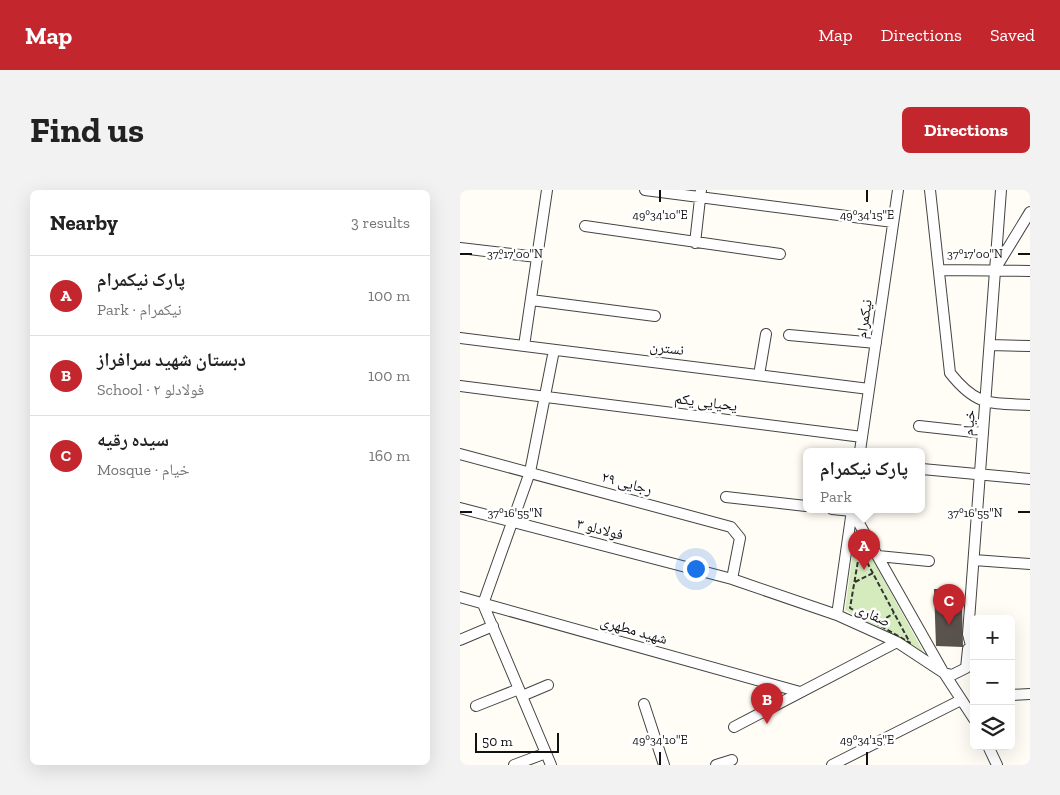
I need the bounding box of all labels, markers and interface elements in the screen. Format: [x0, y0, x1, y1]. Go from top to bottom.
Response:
text: Map [25, 21, 72, 50]
text: Map [818, 24, 853, 46]
text: Directions [881, 24, 962, 46]
text: Saved [990, 24, 1035, 46]
button: Directions [902, 107, 1030, 153]
text: Find us [30, 109, 144, 151]
text: 49°34'10"E [633, 208, 687, 222]
text: 49°34'15"E [840, 208, 894, 222]
text: Nearby [50, 210, 118, 235]
text: 3 results [351, 213, 410, 232]
text: 37°17'00"N [487, 247, 543, 261]
text: 37°17'00"N [947, 247, 1003, 261]
text: پارک نیکمرام [97, 268, 185, 291]
text: A [61, 286, 72, 305]
text: 100 m [368, 286, 410, 305]
street label: نیکمرام [852, 298, 877, 340]
text: Park · نیکمرام [97, 300, 182, 319]
street label: نسترن [649, 337, 685, 360]
text: دبستان شهید سرافراز [97, 348, 246, 371]
text: B [61, 366, 71, 385]
text: 100 m [368, 366, 410, 385]
text: School · فولادلو ۲ [97, 380, 204, 399]
street label: یحیایی یکم [673, 389, 739, 416]
street label: خیام [959, 409, 980, 437]
text: سیده رقیه [97, 428, 169, 451]
text: C [61, 446, 71, 465]
text: 160 m [369, 446, 410, 465]
popup [803, 448, 925, 513]
text: پارک نیکمرام [820, 457, 908, 480]
text: Mosque · خیام [97, 460, 190, 479]
street label: رجایی ۲۹ [600, 468, 654, 499]
text: Park [820, 487, 852, 506]
text: 37°16'55"N [487, 506, 543, 520]
text: 37°16'55"N [947, 506, 1003, 520]
street label: فولادلو ۳ [575, 514, 625, 544]
pin: A [848, 529, 880, 570]
your location [683, 556, 709, 582]
pin: C [933, 584, 965, 625]
street label: صفاری [852, 599, 893, 632]
street label: شهید مطهری [598, 612, 670, 649]
map controls [970, 615, 1015, 750]
button: + [970, 615, 1015, 660]
button: − [970, 660, 1015, 705]
pin: B [751, 683, 783, 724]
button: layers [970, 705, 1015, 750]
scale bar [475, 730, 559, 753]
text: 50 m [482, 733, 513, 750]
text: 49°34'10"E [633, 733, 687, 747]
text: 49°34'15"E [840, 733, 894, 747]

